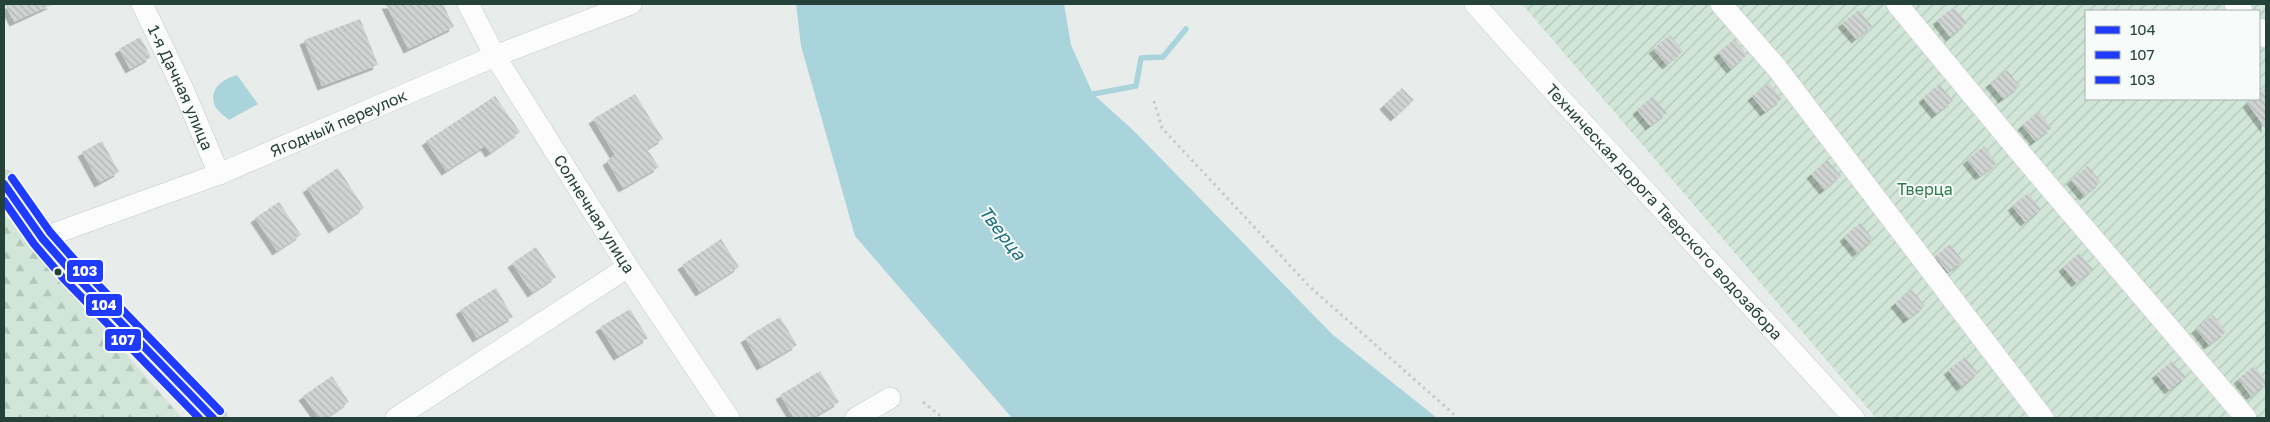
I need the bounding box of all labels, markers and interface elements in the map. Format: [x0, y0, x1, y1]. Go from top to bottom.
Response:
legend [2085, 10, 2260, 100]
text: 104 [2130, 20, 2156, 38]
street label: 1-я Дачная улица [144, 21, 218, 153]
text: 107 [2130, 45, 2155, 63]
text: 103 [2130, 70, 2155, 88]
street label: Техническая дорога Тверского водозабора [1542, 79, 1787, 344]
street label: Ягодный переулок [267, 85, 410, 161]
street label: Солнечная улица [550, 151, 639, 277]
park label: Тверца [1897, 179, 1953, 199]
water label: Тверца [975, 201, 1031, 265]
line badge: 103 [66, 259, 104, 283]
text: 103 [73, 262, 97, 279]
unlabelled marker [53, 267, 63, 277]
line badge: 104 [85, 293, 123, 317]
text: 104 [91, 296, 117, 313]
line badge: 107 [104, 328, 142, 352]
text: 107 [111, 331, 135, 348]

